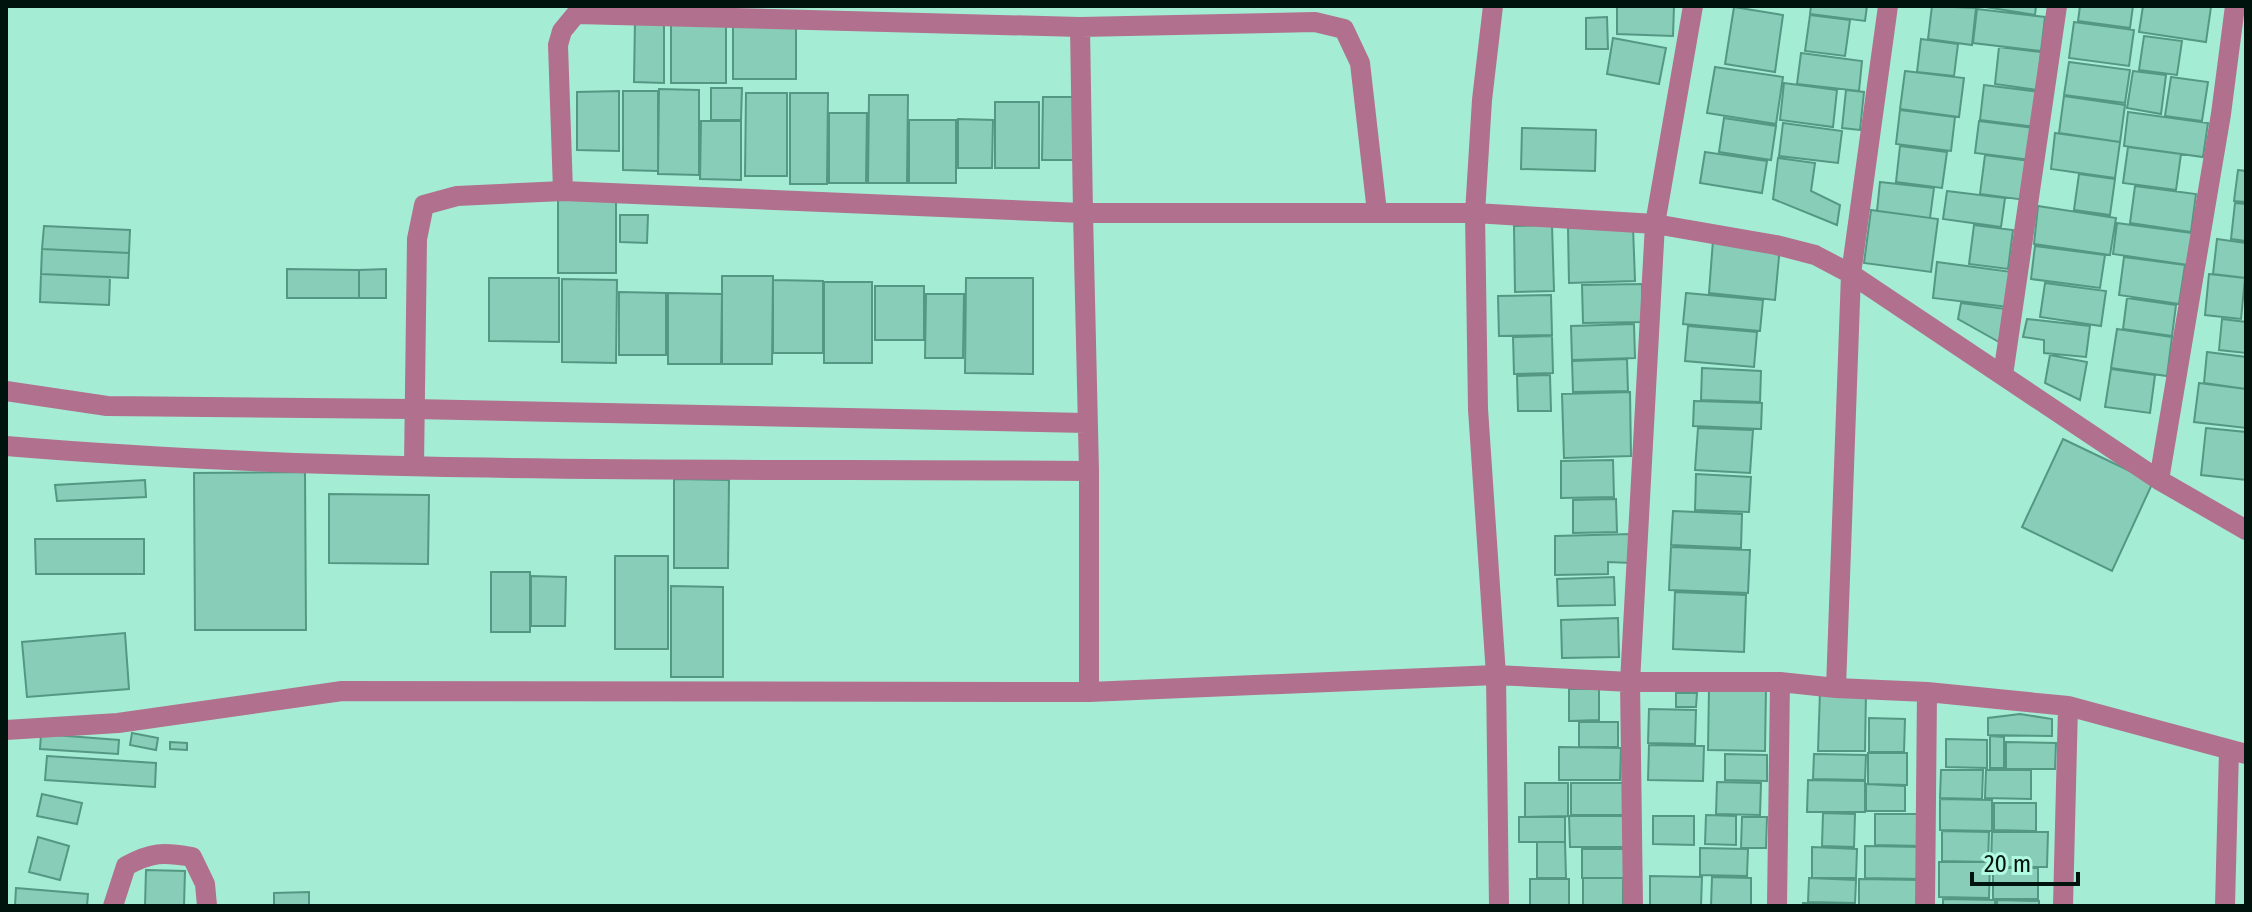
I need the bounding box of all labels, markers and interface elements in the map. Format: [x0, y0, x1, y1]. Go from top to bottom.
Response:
scale bar [1972, 836, 2078, 886]
text: 20 m [1984, 850, 2031, 878]

